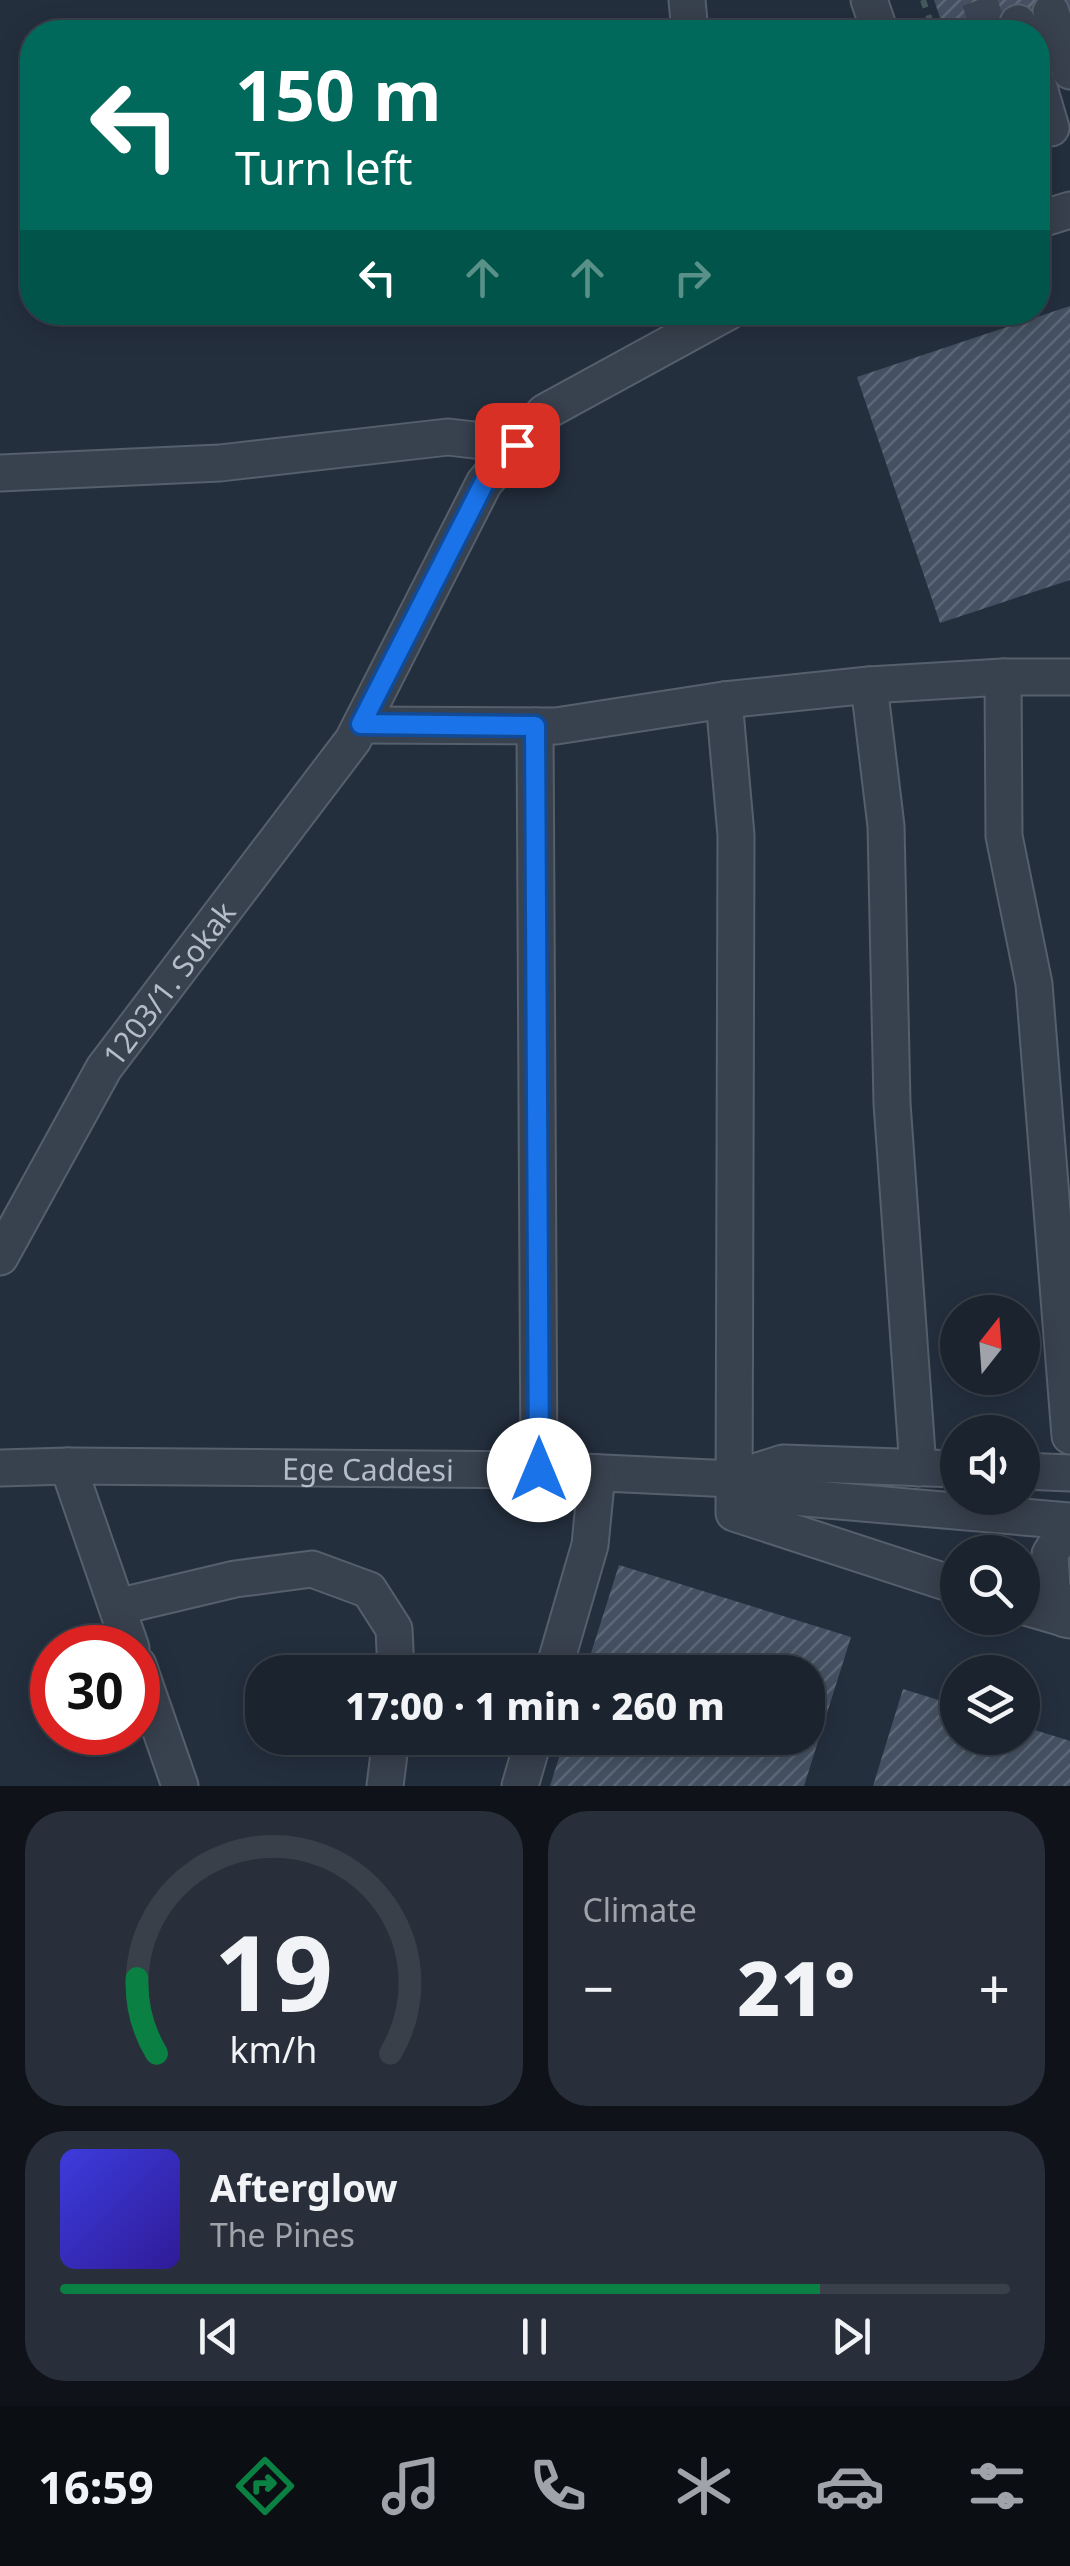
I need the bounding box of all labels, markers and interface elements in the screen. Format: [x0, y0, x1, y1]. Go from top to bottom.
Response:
text: 150 m [235, 46, 442, 142]
icon: left [70, 60, 200, 190]
text: Turn left [235, 137, 412, 198]
icon: left [350, 250, 405, 305]
icon: ahead [455, 250, 510, 305]
icon: ahead [560, 250, 615, 305]
icon: right [665, 250, 720, 305]
pin [475, 403, 560, 488]
icon: arrive [490, 418, 545, 473]
street label: 1203/1. Sokak [93, 893, 244, 1074]
north arrow [940, 1295, 1040, 1395]
map controls [940, 1295, 1040, 1755]
button: sound [940, 1415, 1040, 1515]
position arrow [487, 1418, 591, 1522]
street label: Ege Caddesi [282, 1447, 454, 1490]
button: search [940, 1535, 1040, 1635]
speed limit sign: 30 [30, 1625, 160, 1755]
button: layers [940, 1655, 1040, 1755]
text: 17:00 · 1 min · 260 m [345, 1679, 725, 1731]
text: Climate [583, 1888, 697, 1931]
text: 19 [214, 1900, 333, 2041]
text: 21° [737, 1936, 855, 2038]
text: − [583, 1950, 614, 2025]
text: + [979, 1950, 1010, 2025]
text: km/h [230, 2025, 318, 2073]
text: Afterglow [210, 2161, 398, 2213]
text: The Pines [210, 2213, 355, 2256]
icon: previous [191, 2309, 246, 2364]
icon: pause [507, 2309, 562, 2364]
icon: next [824, 2309, 879, 2364]
icon: directions [230, 2451, 300, 2521]
icon: music [376, 2451, 446, 2521]
icon: phone [523, 2451, 593, 2521]
icon: climate [669, 2451, 739, 2521]
icon: car [815, 2451, 885, 2521]
icon: filters [962, 2451, 1032, 2521]
text: 16:59 [38, 2456, 154, 2517]

